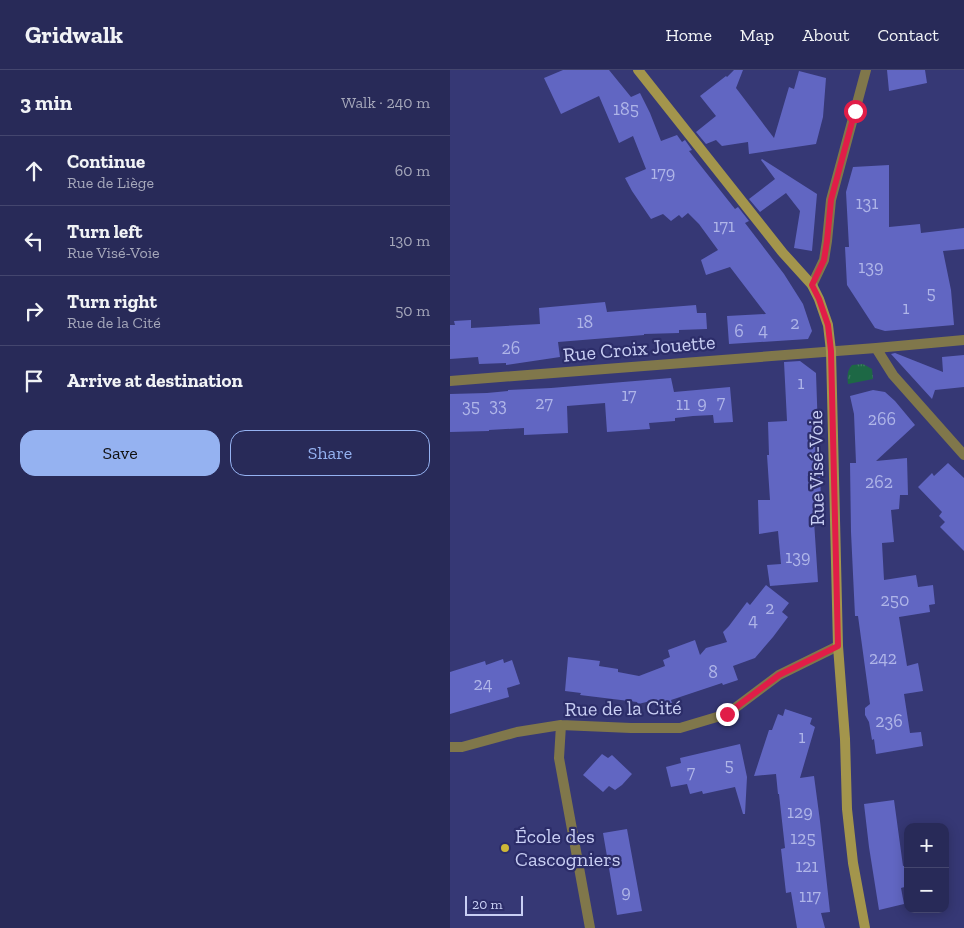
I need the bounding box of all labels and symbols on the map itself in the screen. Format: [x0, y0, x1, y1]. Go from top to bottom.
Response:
house number: 185 [613, 98, 639, 120]
route start [844, 100, 867, 123]
house number: 179 [651, 162, 675, 184]
house number: 131 [856, 192, 878, 214]
house number: 171 [713, 215, 735, 237]
house number: 139 [858, 256, 884, 278]
house number: 5 [926, 282, 936, 304]
house number: 1 [903, 297, 910, 319]
house number: 18 [577, 311, 593, 333]
house number: 2 [790, 312, 800, 334]
house number: 4 [758, 319, 768, 341]
house number: 6 [734, 320, 744, 342]
street label: Rue Croix Jouette [562, 329, 716, 367]
house number: 26 [502, 337, 520, 359]
house number: 1 [798, 372, 805, 394]
house number: 17 [621, 384, 637, 406]
house number: 7 [717, 391, 726, 413]
house number: 27 [535, 392, 553, 414]
house number: 9 [697, 392, 707, 414]
house number: 11 [676, 393, 690, 415]
house number: 33 [489, 394, 507, 416]
house number: 35 [462, 395, 480, 417]
house number: 266 [868, 408, 896, 430]
street label: Rue Visé-Voie [803, 410, 829, 526]
house number: 262 [865, 471, 893, 493]
house number: 139 [785, 546, 811, 568]
house number: 250 [881, 589, 909, 611]
house number: 2 [765, 597, 775, 619]
house number: 4 [748, 609, 758, 631]
house number: 242 [869, 647, 897, 669]
house number: 8 [708, 661, 718, 683]
house number: 24 [474, 673, 493, 695]
street label: Rue de la Cité [564, 695, 682, 721]
route end [716, 703, 739, 726]
house number: 236 [875, 710, 903, 732]
house number: 1 [799, 726, 806, 748]
house number: 5 [724, 754, 734, 776]
house number: 7 [687, 761, 696, 783]
house number: 129 [787, 801, 813, 823]
place label: École des Cascogniers [515, 824, 620, 871]
house number: 125 [790, 827, 816, 849]
marker: École des Cascogniers [499, 842, 511, 854]
house number: 121 [795, 855, 819, 877]
house number: 9 [621, 881, 631, 903]
house number: 117 [799, 885, 822, 907]
scale bar [465, 893, 522, 916]

